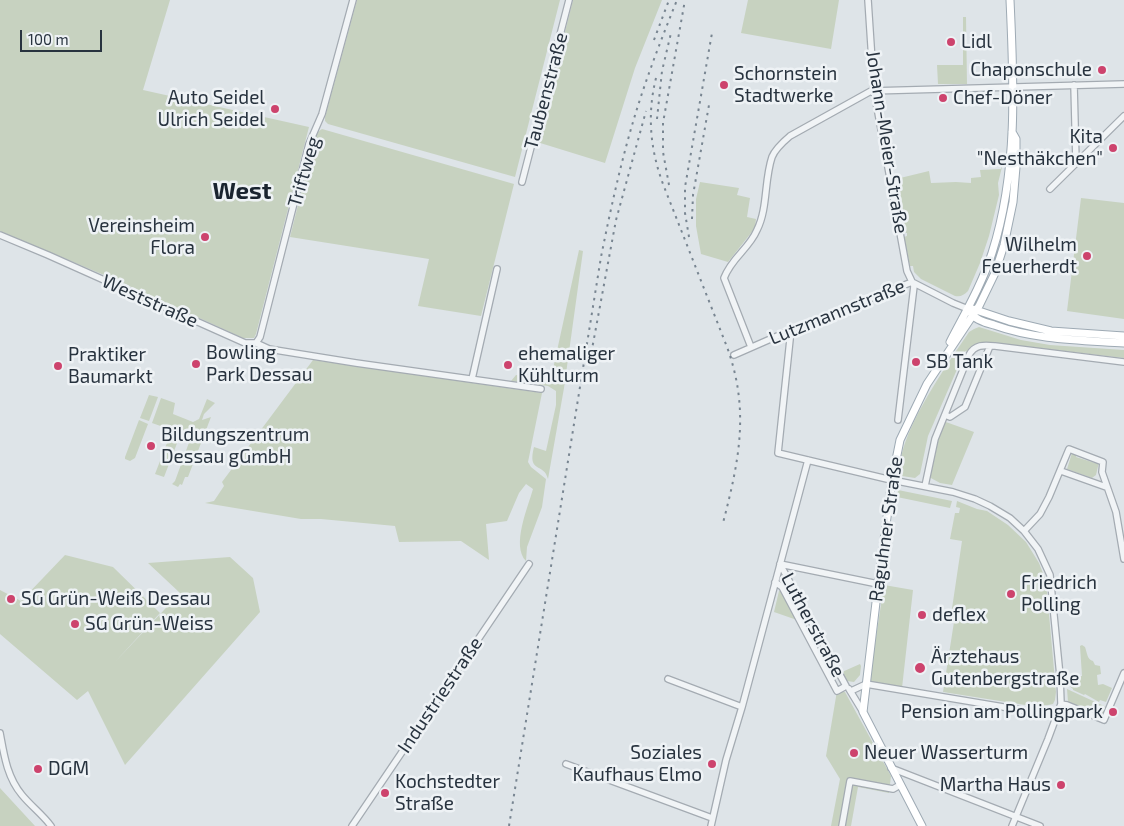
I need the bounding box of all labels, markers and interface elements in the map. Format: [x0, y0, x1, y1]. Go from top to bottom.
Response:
scale bar [22, 20, 105, 52]
text: 100 m [28, 30, 69, 48]
street label: Taubenstraße [519, 30, 573, 152]
place label: Lidl [961, 31, 992, 53]
marker: Lidl [945, 36, 957, 48]
street label: Johann-Meier-Straße [861, 49, 913, 235]
place label: Chaponschule [970, 59, 1092, 81]
place label: Schornstein Stadtwerke [734, 63, 837, 107]
marker: Chaponschule [1096, 64, 1108, 76]
marker: Schornstein Stadtwerke [718, 79, 730, 91]
place label: Auto Seidel Ulrich Seidel [157, 87, 265, 131]
place label: Chef-Döner [953, 87, 1053, 109]
marker: Chef-Döner [937, 92, 949, 104]
marker: Auto Seidel Ulrich Seidel [269, 103, 281, 115]
place label: Kita "Nesthäkchen" [977, 126, 1103, 170]
street label: Triftweg [283, 134, 325, 210]
marker: Kita "Nesthäkchen" [1107, 142, 1119, 154]
district label: West [212, 177, 272, 205]
place label: Vereinsheim Flora [88, 215, 195, 259]
marker: Vereinsheim Flora [199, 231, 211, 243]
place label: Wilhelm Feuerherdt [981, 234, 1077, 278]
marker: Wilhelm Feuerherdt [1081, 250, 1093, 262]
street label: Weststraße [98, 270, 202, 332]
street label: Lutzmannstraße [766, 274, 908, 350]
place label: Bowling Park Dessau [206, 342, 312, 386]
place label: ehemaliger Kühlturm [518, 343, 615, 387]
place label: Praktiker Baumarkt [68, 344, 153, 388]
place label: SB Tank [926, 351, 993, 373]
marker: SB Tank [910, 356, 922, 368]
marker: Bowling Park Dessau [190, 358, 202, 370]
marker: ehemaliger Kühlturm [502, 359, 514, 371]
marker: Praktiker Baumarkt [52, 360, 64, 372]
place label: Bildungszentrum Dessau gGmbH [161, 424, 309, 468]
marker: Bildungszentrum Dessau gGmbH [145, 440, 157, 452]
street label: Raguhner Straße [865, 455, 907, 603]
street label: Lutherstraße [776, 569, 850, 681]
place label: Friedrich Polling [1021, 572, 1097, 616]
place label: SG Grün-Weiß Dessau [21, 588, 211, 610]
marker: Friedrich Polling [1005, 588, 1017, 600]
marker: SG Grün-Weiß Dessau [5, 593, 17, 605]
place label: deflex [932, 604, 986, 626]
marker: deflex [916, 609, 928, 621]
place label: SG Grün-Weiss [85, 613, 213, 635]
marker: SG Grün-Weiss [69, 618, 81, 630]
street label: Industriestraße [393, 633, 487, 757]
place label: Ärztehaus Gutenbergstraße [931, 646, 1079, 690]
marker: Ärztehaus Gutenbergstraße [913, 661, 927, 675]
place label: Pension am Pollingpark [901, 701, 1103, 723]
marker: Pension am Pollingpark [1107, 706, 1119, 718]
place label: Soziales Kaufhaus Elmo [572, 742, 702, 786]
place label: Neuer Wasserturm [864, 742, 1028, 764]
marker: Neuer Wasserturm [848, 747, 860, 759]
place label: DGM [48, 758, 89, 780]
marker: Soziales Kaufhaus Elmo [706, 758, 718, 770]
marker: DGM [32, 763, 44, 775]
place label: Kochstedter Straße [395, 771, 500, 815]
place label: Martha Haus [940, 774, 1051, 796]
marker: Martha Haus [1055, 779, 1067, 791]
marker: Kochstedter Straße [379, 787, 391, 799]

